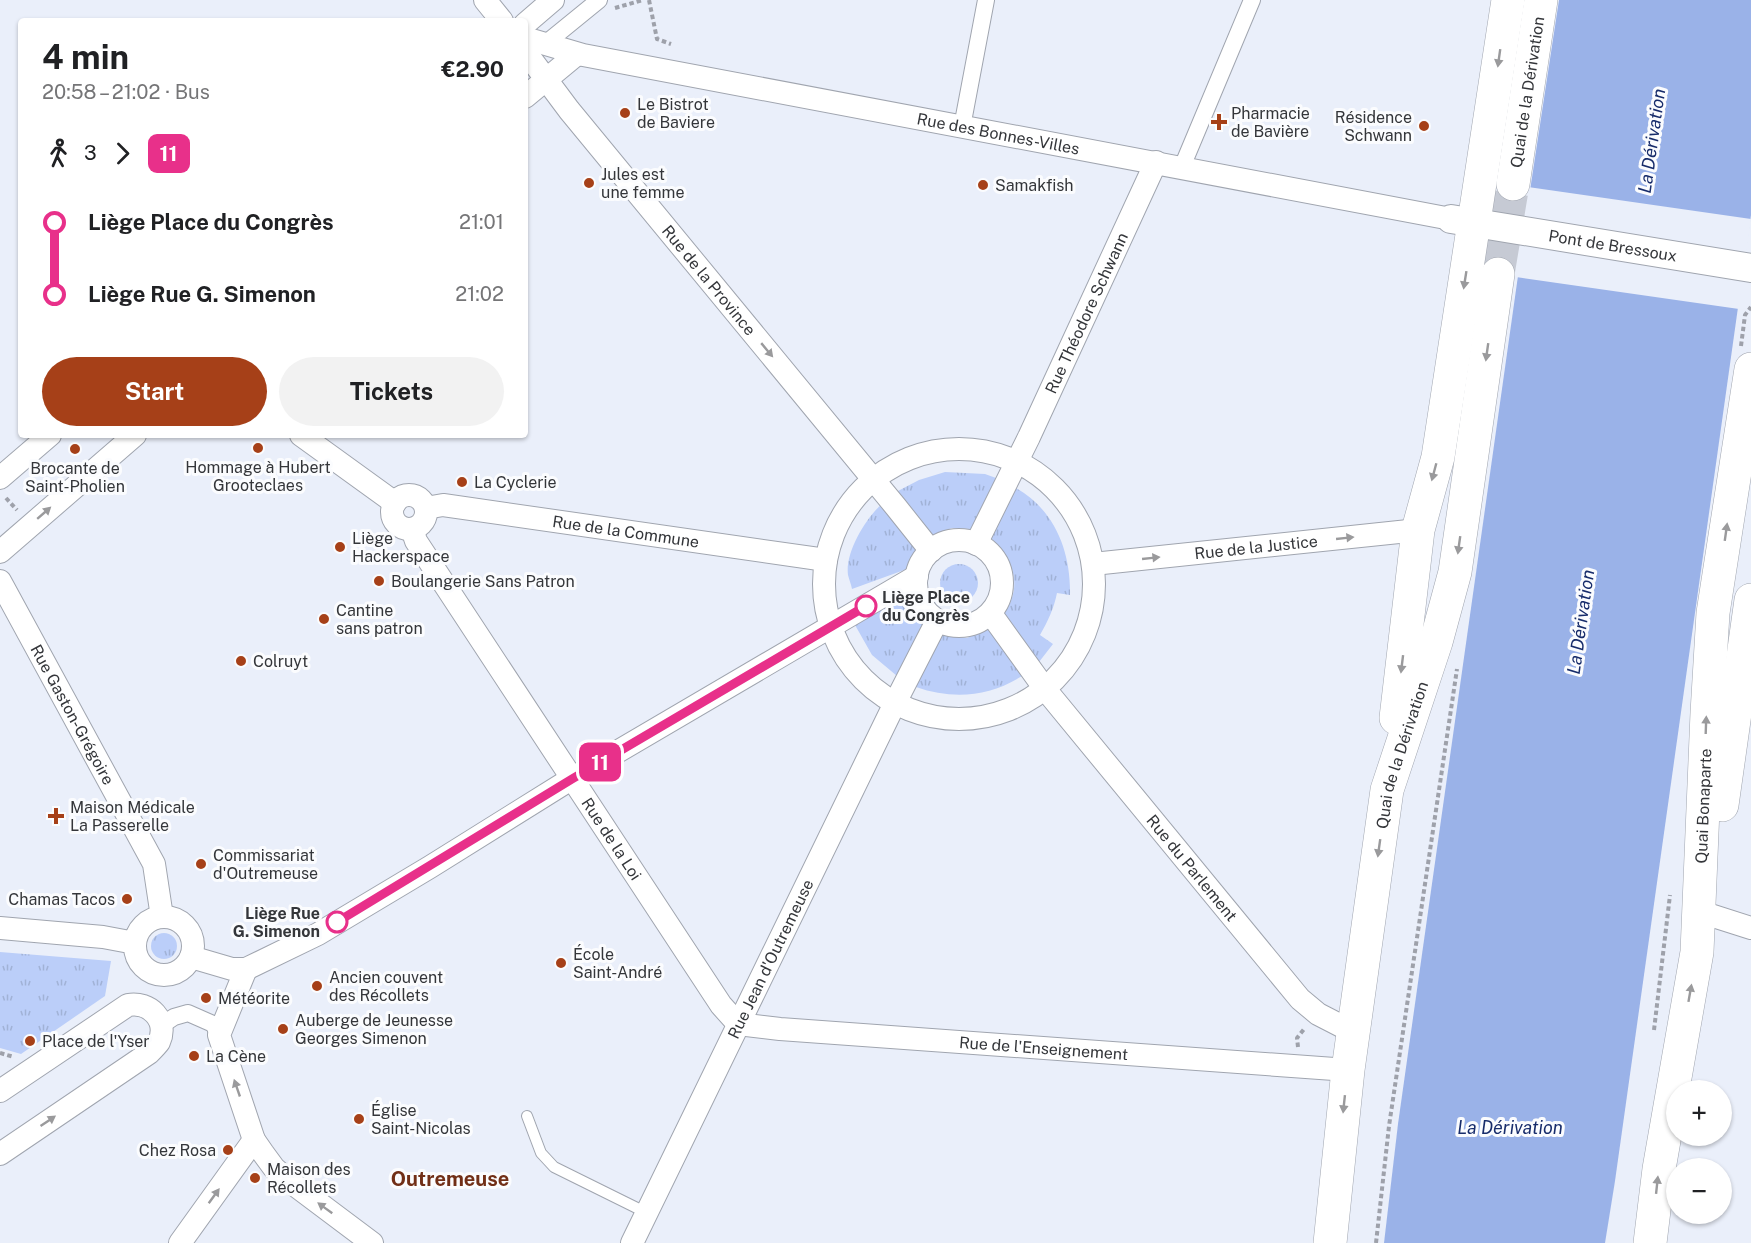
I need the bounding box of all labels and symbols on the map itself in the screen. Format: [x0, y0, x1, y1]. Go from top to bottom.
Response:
street label: Quai de la Dérivation [1507, 15, 1548, 169]
one-way arrow [1495, 48, 1504, 67]
water label: La Dérivation [1634, 87, 1669, 195]
place label: Le Bistrot de Baviere [637, 95, 715, 132]
place label: Pharmacie de Bavière [1231, 104, 1310, 141]
marker: Le Bistrot de Baviere [618, 106, 632, 120]
place label: Résidence Schwann [1335, 108, 1412, 145]
street label: Rue des Bonnes-Villes [915, 109, 1081, 159]
marker: Pharmacie de Bavière [1212, 115, 1226, 129]
marker: Résidence Schwann [1417, 119, 1431, 133]
place label: Jules est une femme [601, 165, 685, 202]
marker: Jules est une femme [582, 176, 596, 190]
place label: Samakfish [995, 176, 1074, 195]
marker: Samakfish [976, 178, 990, 192]
street label: Rue de la Province [658, 222, 760, 339]
street label: Pont de Bressoux [1547, 226, 1678, 266]
street label: Rue Théodore Schwann [1041, 230, 1132, 397]
one-way arrow [1461, 271, 1470, 290]
one-way arrow [760, 342, 773, 358]
one-way arrow [1483, 343, 1492, 362]
marker: Hommage à Hubert Grooteclaes [251, 441, 265, 455]
marker: Brocante de Saint-Pholien [68, 442, 82, 456]
place label: Hommage à Hubert Grooteclaes [185, 458, 331, 495]
place label: Brocante de Saint-Pholien [25, 459, 125, 496]
one-way arrow [1429, 463, 1438, 481]
place label: La Cyclerie [474, 473, 557, 492]
marker: La Cyclerie [455, 475, 469, 489]
one-way arrow [36, 507, 52, 520]
street label: Rue de la Commune [551, 512, 700, 552]
one-way arrow [1722, 522, 1731, 541]
place label: Liège Hackerspace [352, 529, 450, 566]
street label: Rue de la Justice [1194, 532, 1319, 563]
one-way arrow [1336, 533, 1355, 543]
one-way arrow [1455, 536, 1464, 555]
marker: Liège Hackerspace [333, 540, 347, 554]
one-way arrow [1142, 553, 1161, 563]
water label: La Dérivation [1563, 568, 1598, 676]
place label: Boulangerie Sans Patron [391, 572, 575, 591]
marker: Boulangerie Sans Patron [372, 574, 386, 588]
place label: Liège Place du Congrès [882, 588, 970, 625]
marker: Liège Place du Congrès [855, 595, 877, 617]
place label: Cantine sans patron [336, 601, 423, 638]
marker: Cantine sans patron [317, 612, 331, 626]
street label: Rue Gaston-Grégoire [26, 641, 118, 788]
place label: Colruyt [253, 652, 308, 671]
marker: Colruyt [234, 654, 248, 668]
one-way arrow [1397, 655, 1407, 674]
street label: Quai de la Dérivation [1373, 679, 1432, 830]
one-way arrow [1702, 716, 1711, 735]
line badge: 11 [573, 742, 627, 782]
street label: Quai Bonaparte [1692, 748, 1716, 864]
street label: Rue de la Loi [577, 794, 645, 884]
place label: Maison Médicale La Passerelle [70, 798, 195, 835]
marker: Maison Médicale La Passerelle [47, 807, 65, 825]
street label: Rue du Parlement [1142, 811, 1241, 925]
one-way arrow [1375, 839, 1384, 858]
place label: Commissariat d'Outremeuse [213, 846, 318, 883]
marker: Commissariat d'Outremeuse [194, 857, 208, 871]
street label: Rue Jean d'Outremeuse [724, 876, 818, 1042]
place label: Chamas Tacos [8, 890, 115, 909]
marker: Chamas Tacos [120, 892, 134, 906]
place label: Liège Rue G. Simenon [233, 904, 320, 941]
marker: Liège Rue G. Simenon [326, 911, 348, 933]
place label: École Saint-André [573, 944, 662, 982]
marker: École Saint-André [554, 956, 568, 970]
place label: Ancien couvent des Récollets [329, 968, 443, 1005]
marker: Ancien couvent des Récollets [310, 979, 324, 993]
one-way arrow [1686, 983, 1695, 1002]
place label: Météorite [218, 989, 290, 1008]
marker: Météorite [199, 991, 213, 1005]
place label: Auberge de Jeunesse Georges Simenon [295, 1011, 453, 1048]
marker: Auberge de Jeunesse Georges Simenon [276, 1022, 290, 1036]
place label: Place de l'Yser [42, 1032, 150, 1051]
street label: Rue de l'Enseignement [958, 1033, 1129, 1064]
marker: Place de l'Yser [23, 1034, 37, 1048]
place label: La Cène [206, 1047, 266, 1066]
marker: La Cène [187, 1049, 201, 1063]
one-way arrow [231, 1079, 241, 1097]
one-way arrow [1339, 1094, 1349, 1113]
place label: Église Saint-Nicolas [371, 1100, 471, 1138]
marker: Église Saint-Nicolas [352, 1112, 366, 1126]
one-way arrow [40, 1115, 56, 1127]
water label: La Dérivation [1457, 1117, 1563, 1138]
place label: Chez Rosa [139, 1141, 216, 1160]
marker: Chez Rosa [221, 1143, 235, 1157]
place label: Maison des Récollets [267, 1160, 351, 1197]
district label: Outremeuse [391, 1167, 509, 1191]
marker: Maison des Récollets [248, 1171, 262, 1185]
one-way arrow [1652, 1175, 1662, 1194]
one-way arrow [208, 1188, 220, 1204]
one-way arrow [317, 1203, 333, 1214]

